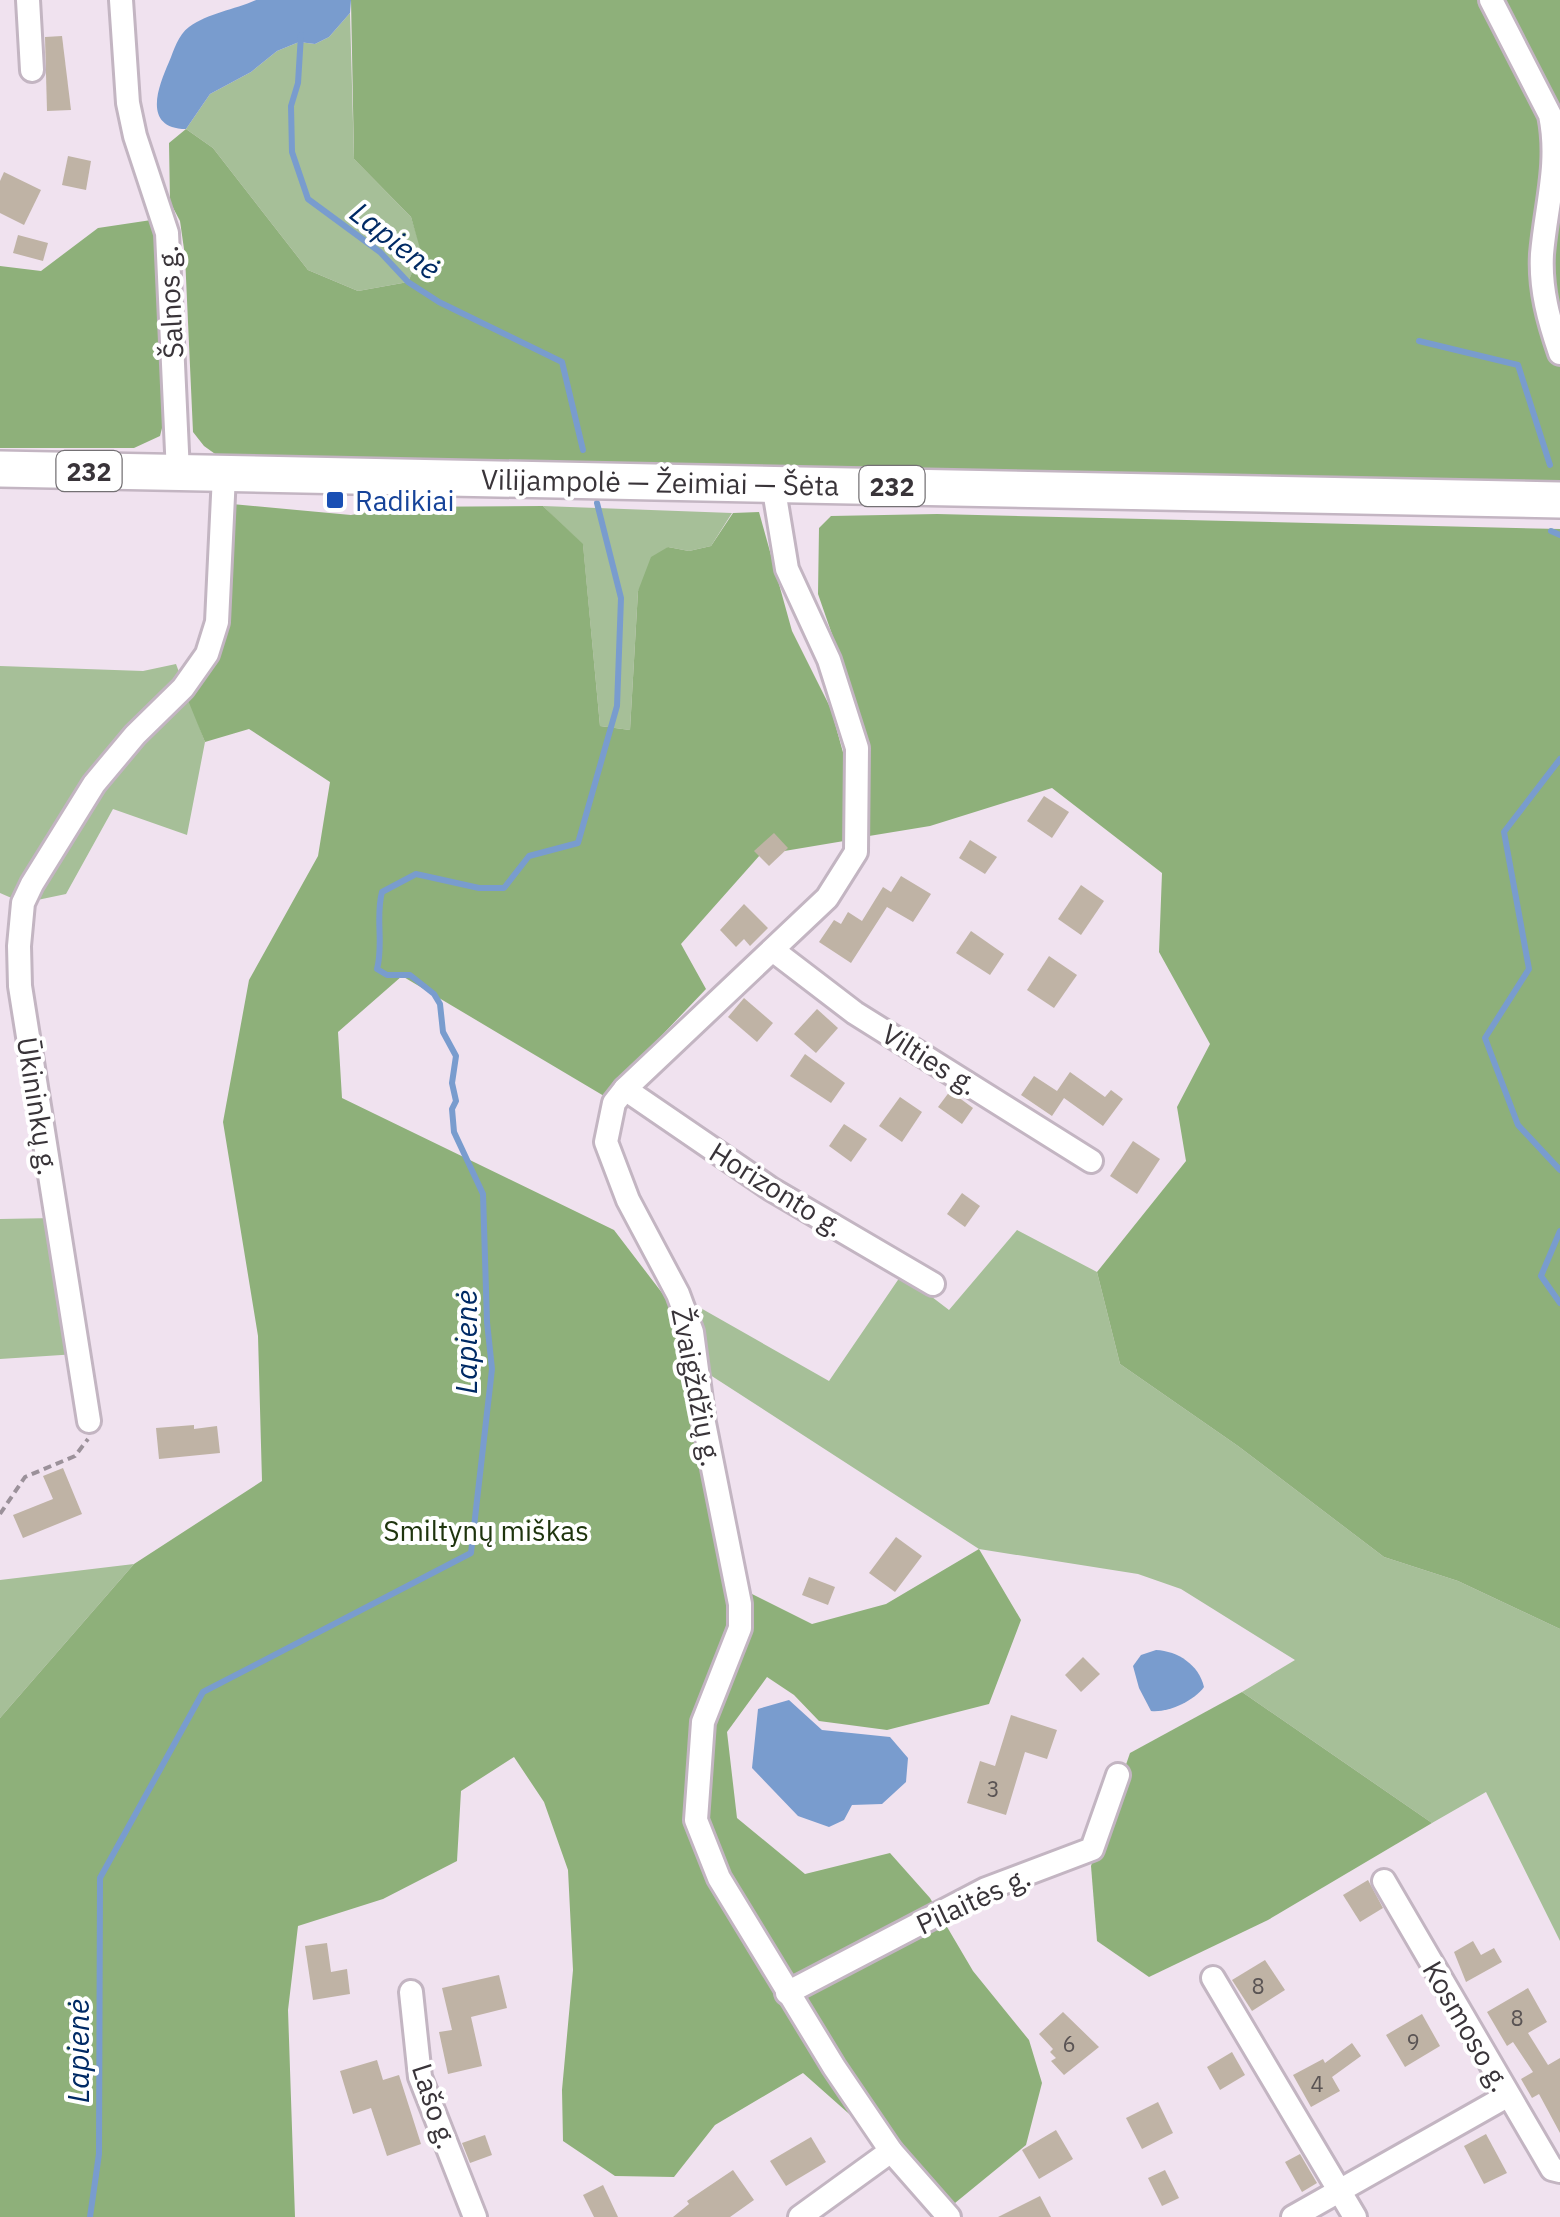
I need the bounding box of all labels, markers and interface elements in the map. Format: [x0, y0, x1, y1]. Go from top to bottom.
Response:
water label: Lapienė [343, 193, 449, 287]
street label: Šalnos g. [149, 244, 191, 360]
road number: 232 [56, 451, 122, 491]
street label: Vilijampolė — Žeimiai — Šėta [481, 460, 840, 504]
road number: 232 [860, 466, 924, 506]
place label: Radikiai [355, 482, 455, 519]
marker: Radikiai [324, 489, 346, 511]
street label: Vilties g. [875, 1015, 985, 1103]
street label: Ūkininkų g. [9, 1034, 67, 1178]
street label: Horizonto g. [703, 1133, 851, 1245]
water label: Lapienė [446, 1290, 485, 1394]
street label: Žvaigždžių g. [664, 1305, 730, 1469]
park label: Smiltynų miškas [383, 1512, 589, 1549]
house number: 3 [986, 1774, 1000, 1803]
street label: Pilaitės g. [910, 1858, 1036, 1942]
street label: Kosmoso g. [1415, 1954, 1519, 2098]
house number: 8 [1251, 1971, 1265, 2000]
water label: Lapienė [58, 1999, 97, 2103]
house number: 8 [1510, 2003, 1524, 2032]
house number: 9 [1406, 2027, 1420, 2056]
house number: 6 [1062, 2029, 1076, 2058]
street label: Lašo g. [404, 2059, 466, 2153]
house number: 4 [1310, 2069, 1324, 2098]

